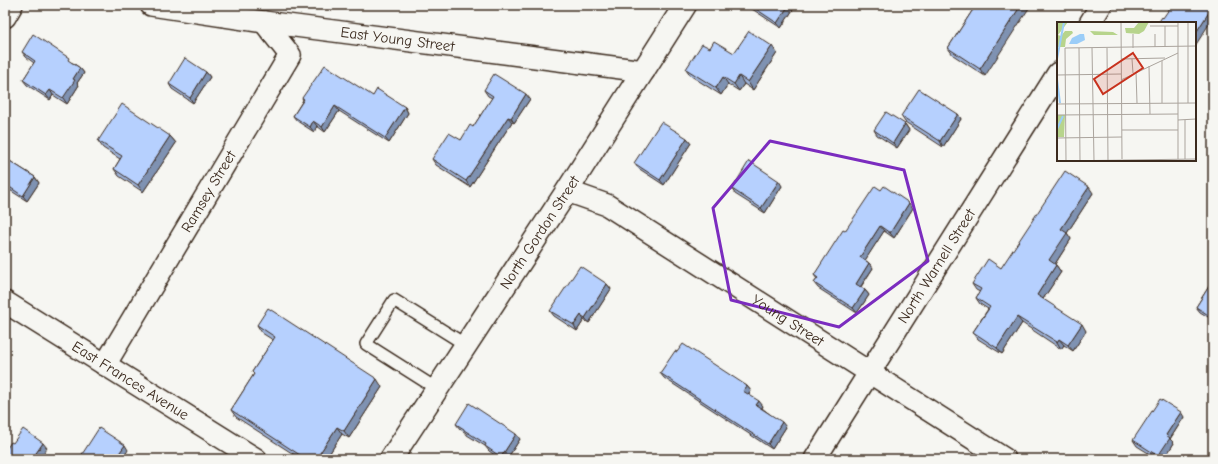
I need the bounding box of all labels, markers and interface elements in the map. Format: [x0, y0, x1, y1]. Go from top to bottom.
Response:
inset map [1057, 22, 1196, 161]
street label: East Young Street [340, 23, 456, 56]
street label: Ramsey Street [177, 147, 240, 236]
street label: North Gordon Street [496, 172, 584, 293]
street label: North Warnell Street [894, 205, 980, 327]
street label: Young Street [748, 291, 828, 351]
street label: East Frances Avenue [69, 337, 193, 424]

